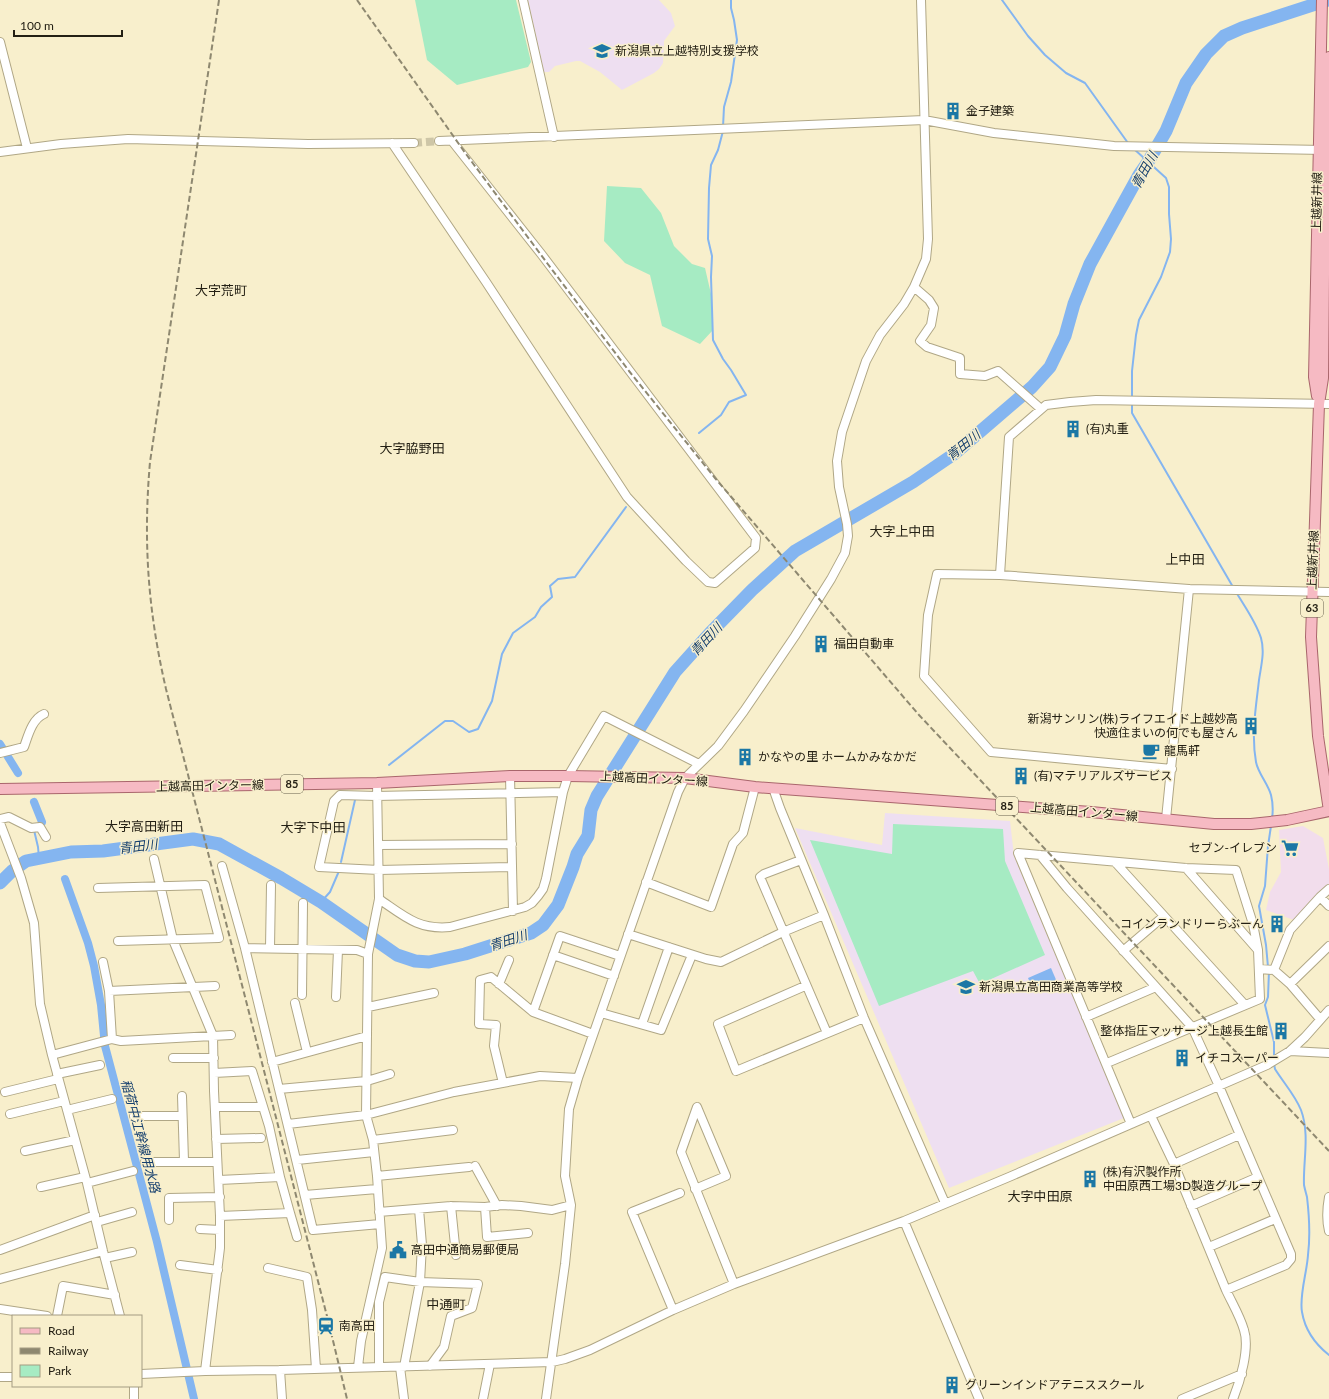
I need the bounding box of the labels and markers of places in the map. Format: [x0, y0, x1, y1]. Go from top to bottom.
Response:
school or university icon: 新潟県立上越特別支援学校 [592, 41, 612, 61]
place label: 新潟県立上越特別支援学校 [615, 43, 759, 58]
building icon: 金子建築 [943, 101, 963, 121]
place label: 金子建築 [966, 103, 1014, 118]
building icon: (有)丸重 [1063, 419, 1083, 439]
place label: (有)丸重 [1086, 421, 1128, 436]
building icon: 福田自動車 [811, 634, 831, 654]
place label: 福田自動車 [834, 636, 894, 651]
place label: 新潟サンリン(株)ライフエイド上越妙高 快適住まいの何でも屋さん [1028, 711, 1238, 740]
building icon: 新潟サンリン(株)ライフエイド上越妙高 快適住まいの何でも屋さん [1241, 716, 1261, 736]
cafe icon: 龍馬軒 [1141, 741, 1161, 761]
place label: 龍馬軒 [1164, 743, 1200, 758]
building icon: かなやの里 ホームかみなかだ [735, 747, 755, 767]
place label: かなやの里 ホームかみなかだ [758, 749, 917, 764]
building icon: (有)マテリアルズサービス [1011, 766, 1031, 786]
place label: (有)マテリアルズサービス [1034, 768, 1172, 783]
supermarket icon: セブン-イレブン [1280, 838, 1300, 858]
place label: セブン-イレブン [1189, 840, 1277, 855]
building icon: コインランドリーらぶーん [1267, 914, 1287, 934]
place label: コインランドリーらぶーん [1120, 916, 1264, 931]
school or university icon: 新潟県立高田商業高等学校 [956, 977, 976, 997]
place label: 新潟県立高田商業高等学校 [979, 979, 1123, 994]
building icon: 整体指圧マッサージ上越長生館 [1271, 1021, 1291, 1041]
place label: 整体指圧マッサージ上越長生館 [1100, 1023, 1268, 1038]
building icon: イチコスーパー [1172, 1048, 1192, 1068]
place label: イチコスーパー [1195, 1050, 1279, 1065]
place label: (株)有沢製作所 中田原西工場3D製造グループ [1103, 1164, 1262, 1193]
building icon: (株)有沢製作所 中田原西工場3D製造グループ [1080, 1169, 1100, 1189]
public building icon: 高田中通簡易郵便局 [388, 1240, 408, 1260]
place label: 高田中通簡易郵便局 [411, 1242, 519, 1257]
station icon: 南高田 [316, 1316, 336, 1336]
place label: 南高田 [339, 1318, 375, 1333]
building icon: グリーンインドアテニススクール [942, 1375, 962, 1395]
place label: グリーンインドアテニススクール [965, 1377, 1144, 1392]

